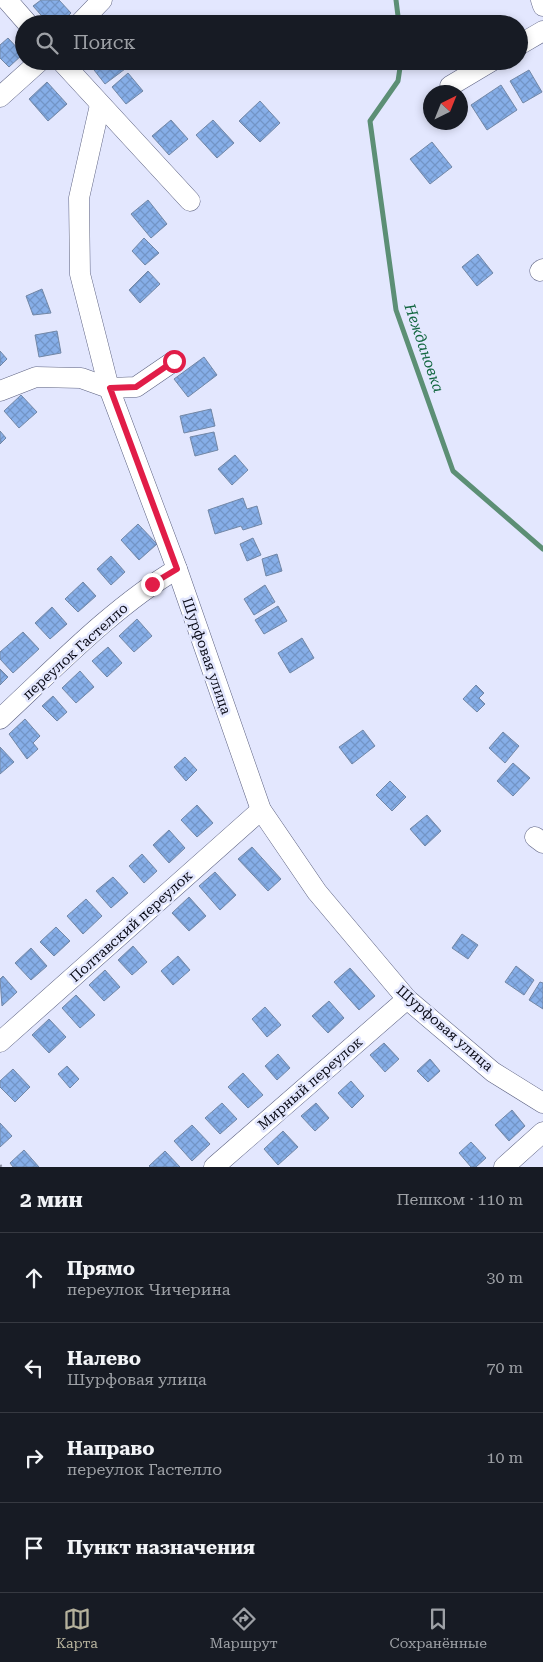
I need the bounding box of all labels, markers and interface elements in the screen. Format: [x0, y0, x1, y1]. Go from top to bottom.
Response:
search box [15, 15, 528, 70]
icon: search [33, 29, 61, 57]
text: Поиск [73, 31, 136, 54]
north arrow [423, 85, 468, 130]
water label: Неждановка [400, 300, 448, 395]
route start [163, 350, 186, 373]
route end [141, 573, 164, 596]
street label: Шурфовая улица [180, 596, 235, 717]
street label: переулок Гастелло [19, 600, 131, 702]
street label: Полтавский переулок [67, 867, 195, 985]
street label: Шурфовая улица [394, 982, 497, 1074]
street label: Мирный переулок [255, 1033, 366, 1133]
text: 2 мин [20, 1188, 83, 1212]
text: Пешком · 110 m [396, 1190, 523, 1209]
text: Прямо [67, 1257, 135, 1280]
icon: ahead [20, 1264, 48, 1292]
text: 30 m [486, 1268, 523, 1287]
text: переулок Чичерина [67, 1280, 231, 1299]
text: Налево [67, 1347, 141, 1370]
icon: left [20, 1354, 48, 1382]
text: 70 m [486, 1358, 523, 1377]
text: Шурфовая улица [67, 1370, 207, 1389]
text: Направо [67, 1437, 154, 1460]
icon: right [20, 1444, 48, 1472]
text: 10 m [486, 1448, 523, 1467]
text: переулок Гастелло [67, 1460, 222, 1479]
icon: arrive [20, 1534, 48, 1562]
text: Пункт назначения [67, 1536, 255, 1559]
tab: Карта [56, 1605, 98, 1651]
tab: Маршрут [210, 1605, 278, 1651]
tab: Сохранённые [390, 1605, 487, 1651]

